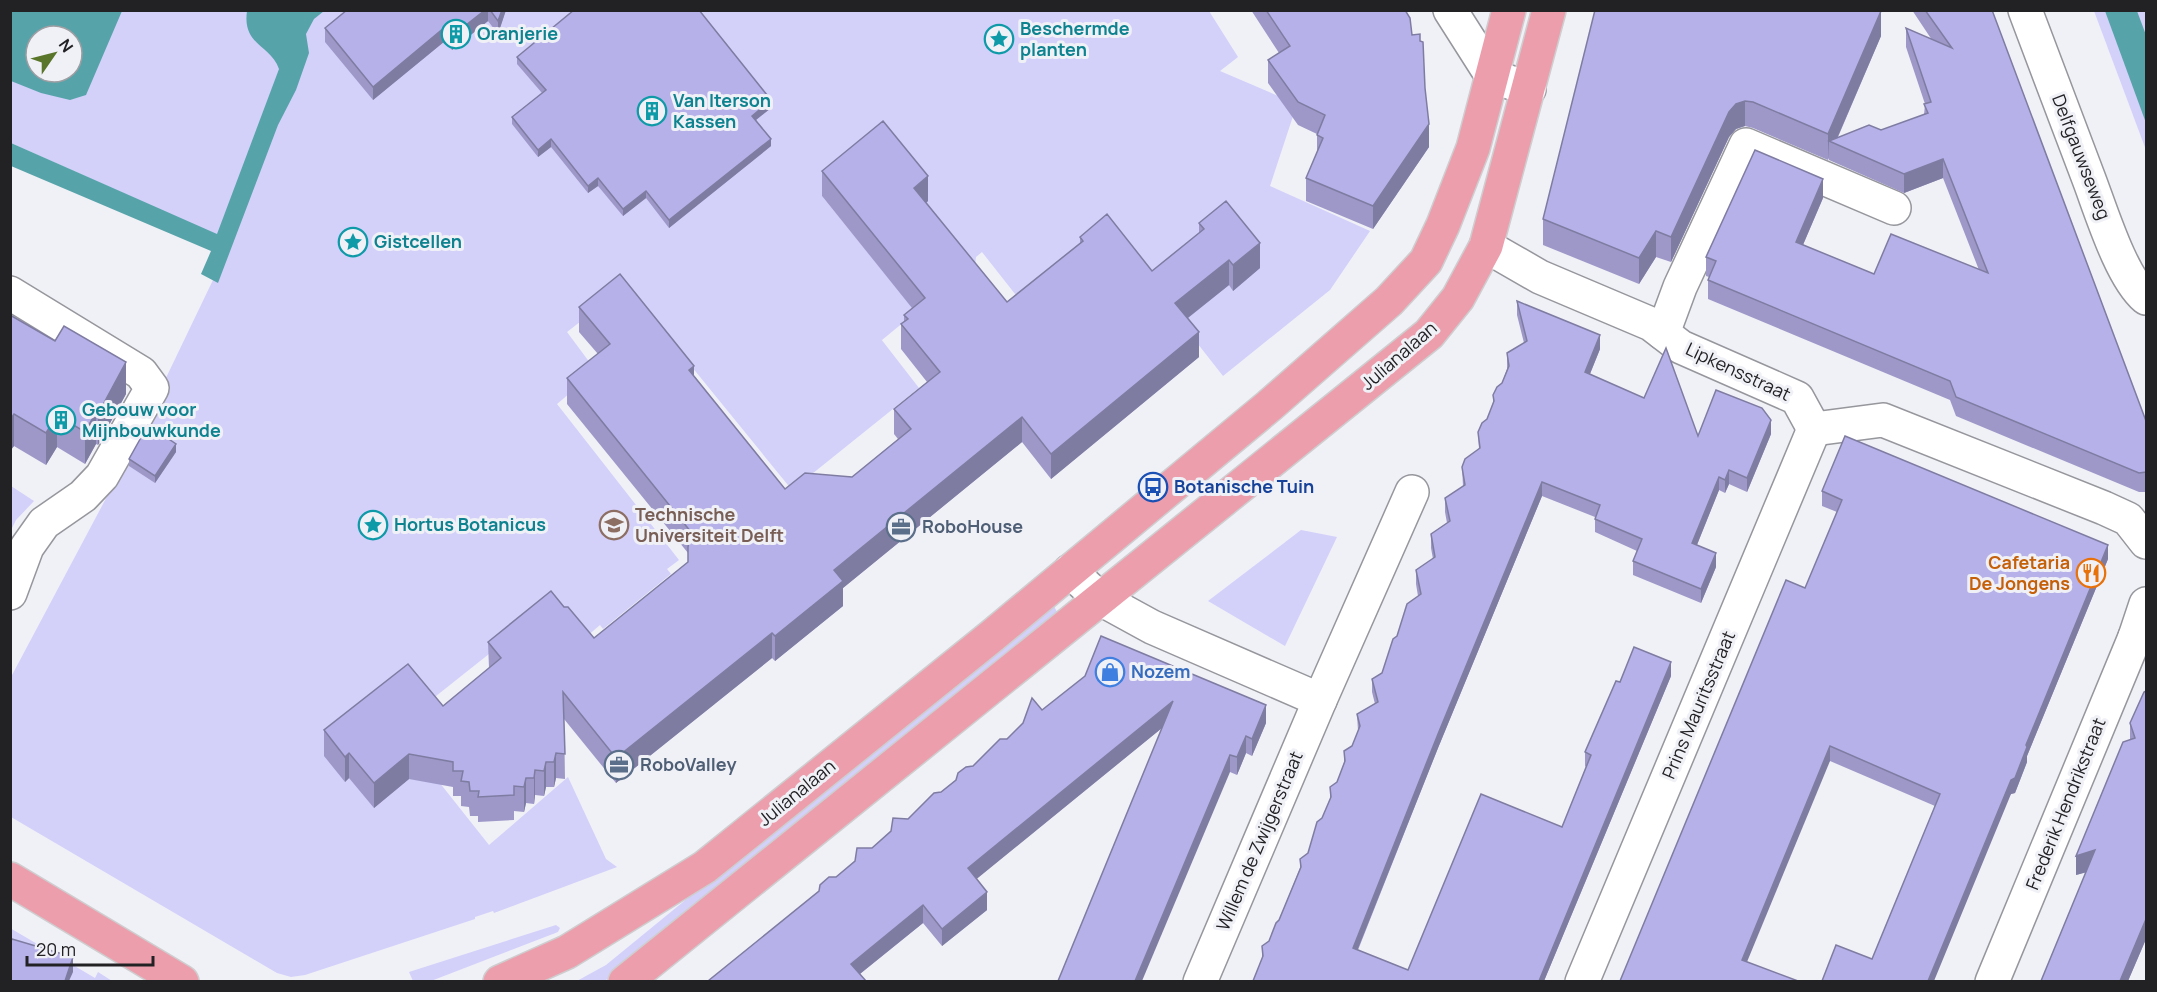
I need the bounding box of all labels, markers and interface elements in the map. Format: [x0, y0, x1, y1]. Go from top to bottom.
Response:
place label: Beschermde planten [1020, 16, 1130, 61]
building icon: Oranjerie [440, 18, 472, 50]
place label: Oranjerie [477, 21, 558, 45]
place icon: Beschermde planten [983, 23, 1015, 55]
north arrow [24, 24, 84, 84]
text: N [54, 34, 79, 56]
place label: Van Iterson Kassen [673, 88, 771, 133]
street label: Delfgauwseweg [2047, 91, 2117, 223]
building icon: Van Iterson Kassen [636, 95, 668, 127]
place icon: Gistcellen [337, 226, 369, 258]
place label: Gistcellen [374, 229, 462, 253]
street label: Julianalaan [1355, 316, 1441, 395]
street label: Lipkensstraat [1682, 336, 1795, 406]
place label: Gebouw voor Mijnbouwkunde [82, 397, 221, 442]
building icon: Gebouw voor Mijnbouwkunde [45, 404, 77, 436]
bus stop icon: Botanische Tuin [1137, 471, 1169, 503]
place label: Botanische Tuin [1174, 474, 1314, 498]
place label: Technische Universiteit Delft [635, 502, 784, 547]
place icon: Hortus Botanicus [357, 509, 389, 541]
school or university icon: Technische Universiteit Delft [598, 509, 630, 541]
office icon: RoboHouse [885, 511, 917, 543]
place label: Hortus Botanicus [394, 512, 546, 536]
place label: RoboHouse [922, 514, 1023, 538]
place label: Cafetaria De Jongens [1969, 550, 2070, 595]
restaurant icon: Cafetaria De Jongens [2075, 557, 2107, 589]
street label: Prins Mauritsstraat [1656, 627, 1740, 782]
shop icon: Nozem [1094, 656, 1126, 688]
place label: Nozem [1131, 659, 1190, 683]
street label: Frederik Hendrikstraat [2020, 714, 2111, 893]
street label: Willem de Zwijgerstraat [1210, 747, 1308, 934]
office icon: RoboValley [603, 749, 635, 781]
place label: RoboValley [640, 752, 737, 776]
street label: Julianalaan [753, 754, 840, 831]
scale bar [27, 929, 153, 967]
text: 20 m [36, 937, 76, 961]

